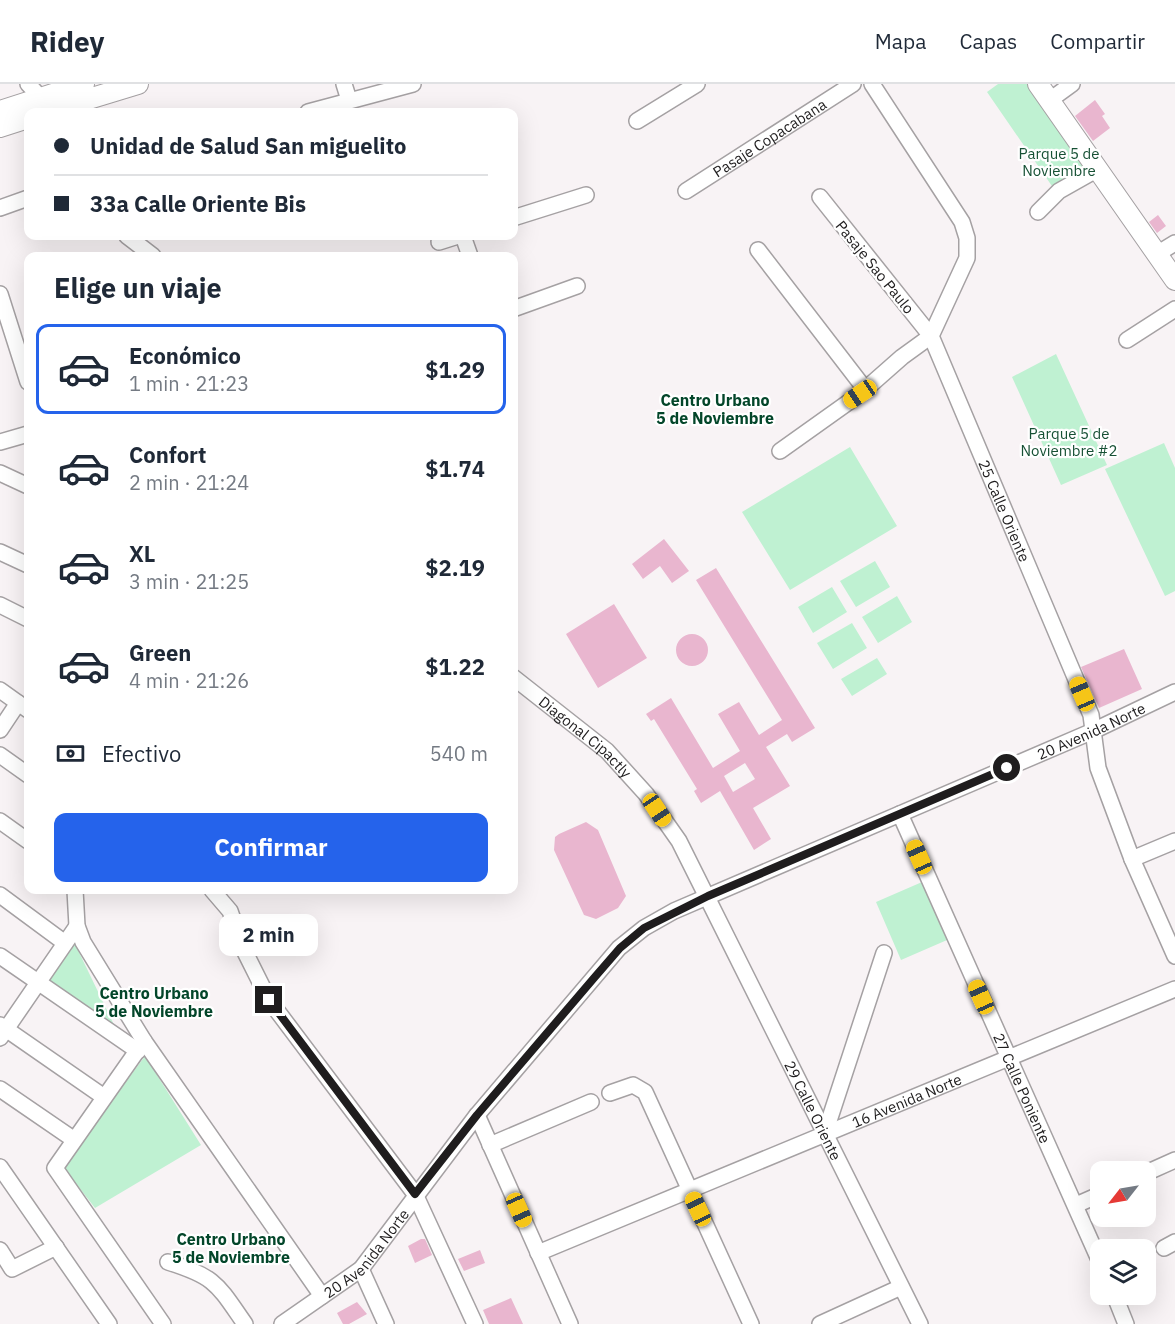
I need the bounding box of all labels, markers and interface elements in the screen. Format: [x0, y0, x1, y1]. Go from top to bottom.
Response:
text: Ridey [30, 23, 104, 60]
text: Mapa [875, 27, 926, 55]
text: Capas [959, 27, 1017, 55]
text: Compartir [1050, 27, 1145, 55]
street label: Pasaje Copacabana [709, 94, 830, 181]
text: Unidad de Salud San miguelito [90, 131, 406, 160]
park label: Parque 5 de Noviembre [1019, 144, 1099, 180]
text: 33a Calle Oriente Bis [90, 189, 306, 218]
street label: Pasaje Sao Paulo [832, 217, 918, 317]
text: Elige un viaje [54, 270, 222, 305]
text: Económico [129, 341, 241, 370]
icon: car [57, 342, 111, 396]
text: $1.29 [425, 355, 485, 384]
text: 1 min · 21:23 [129, 370, 249, 397]
car [840, 376, 880, 412]
district label: Centro Urbano 5 de Noviembre [656, 390, 774, 428]
park label: Parque 5 de Noviembre #2 [1021, 424, 1117, 460]
text: Confort [129, 440, 207, 469]
icon: car [57, 441, 111, 495]
text: $1.74 [425, 454, 485, 483]
street label: 25 Calle Oriente [975, 457, 1035, 565]
text: 2 min · 21:24 [129, 469, 249, 496]
text: XL [129, 539, 155, 568]
icon: car [57, 540, 111, 594]
text: $2.19 [425, 553, 485, 582]
text: 3 min · 21:25 [129, 568, 249, 595]
text: Green [129, 638, 191, 667]
icon: car [57, 639, 111, 693]
text: $1.22 [425, 652, 485, 681]
text: 4 min · 21:26 [129, 667, 249, 694]
car [1067, 674, 1097, 714]
street label: Diagonal Cipactly [535, 692, 636, 782]
street label: 20 Avenida Norte [1034, 698, 1148, 764]
icon: cash [54, 737, 87, 770]
text: Efectivo [102, 739, 181, 768]
text: 540 m [430, 740, 488, 767]
route start [993, 754, 1020, 781]
car [639, 790, 675, 830]
button: Confirmar [54, 813, 488, 882]
car [903, 837, 935, 877]
callout: 2 min [220, 913, 318, 955]
text: 2 min [242, 921, 295, 948]
car [965, 977, 997, 1017]
district label: Centro Urbano 5 de Noviembre [95, 983, 213, 1021]
route end [255, 986, 282, 1013]
street label: 27 Calle Poniente [989, 1030, 1055, 1146]
street label: 29 Calle Oriente [781, 1057, 846, 1163]
street label: 16 Avenida Norte [849, 1069, 964, 1131]
north arrow [1090, 1161, 1156, 1227]
map controls [1090, 1161, 1156, 1305]
car [682, 1189, 714, 1229]
car [503, 1190, 535, 1230]
street label: 20 Avenida Norte [320, 1205, 413, 1302]
district label: Centro Urbano 5 de Noviembre [172, 1229, 290, 1267]
button: layers [1090, 1239, 1156, 1305]

